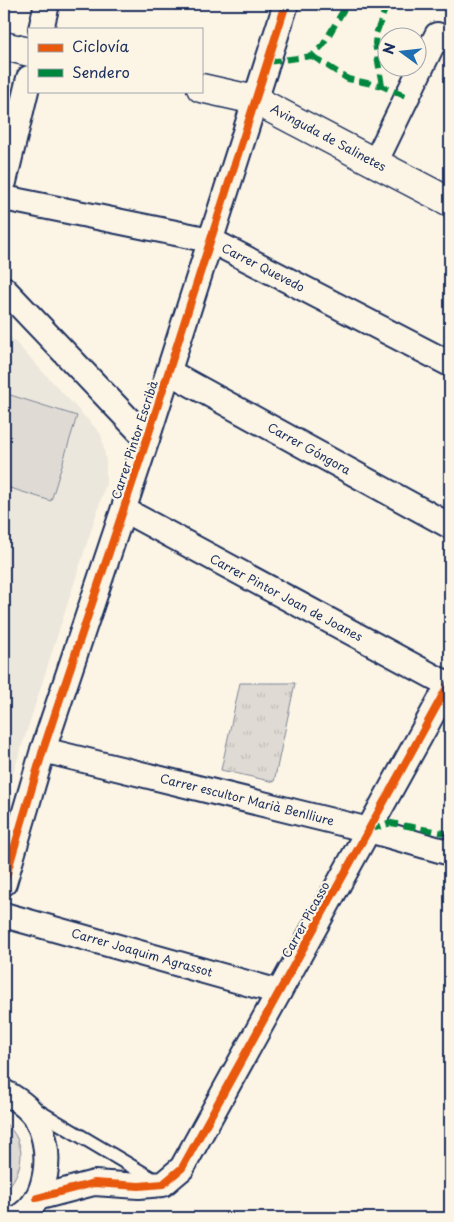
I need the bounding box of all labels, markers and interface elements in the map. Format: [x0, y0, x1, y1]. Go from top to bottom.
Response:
legend [28, 28, 202, 92]
north arrow [376, 28, 426, 78]
text: Ciclovía [72, 34, 130, 57]
text: N [377, 40, 401, 57]
text: Sendero [72, 60, 130, 83]
street label: Avinguda de Salinetes [268, 99, 390, 175]
street label: Carrer Quevedo [219, 238, 308, 296]
street label: Carrer Pintor Escribà [106, 378, 162, 501]
street label: Carrer Góngora [265, 418, 355, 479]
street label: Carrer Pintor Joan de Joanes [207, 549, 367, 645]
street label: Carrer escultor Marià Benlliure [158, 769, 337, 830]
street label: Carrer Picasso [277, 878, 334, 961]
street label: Carrer Joaquim Agrassot [70, 923, 215, 981]

